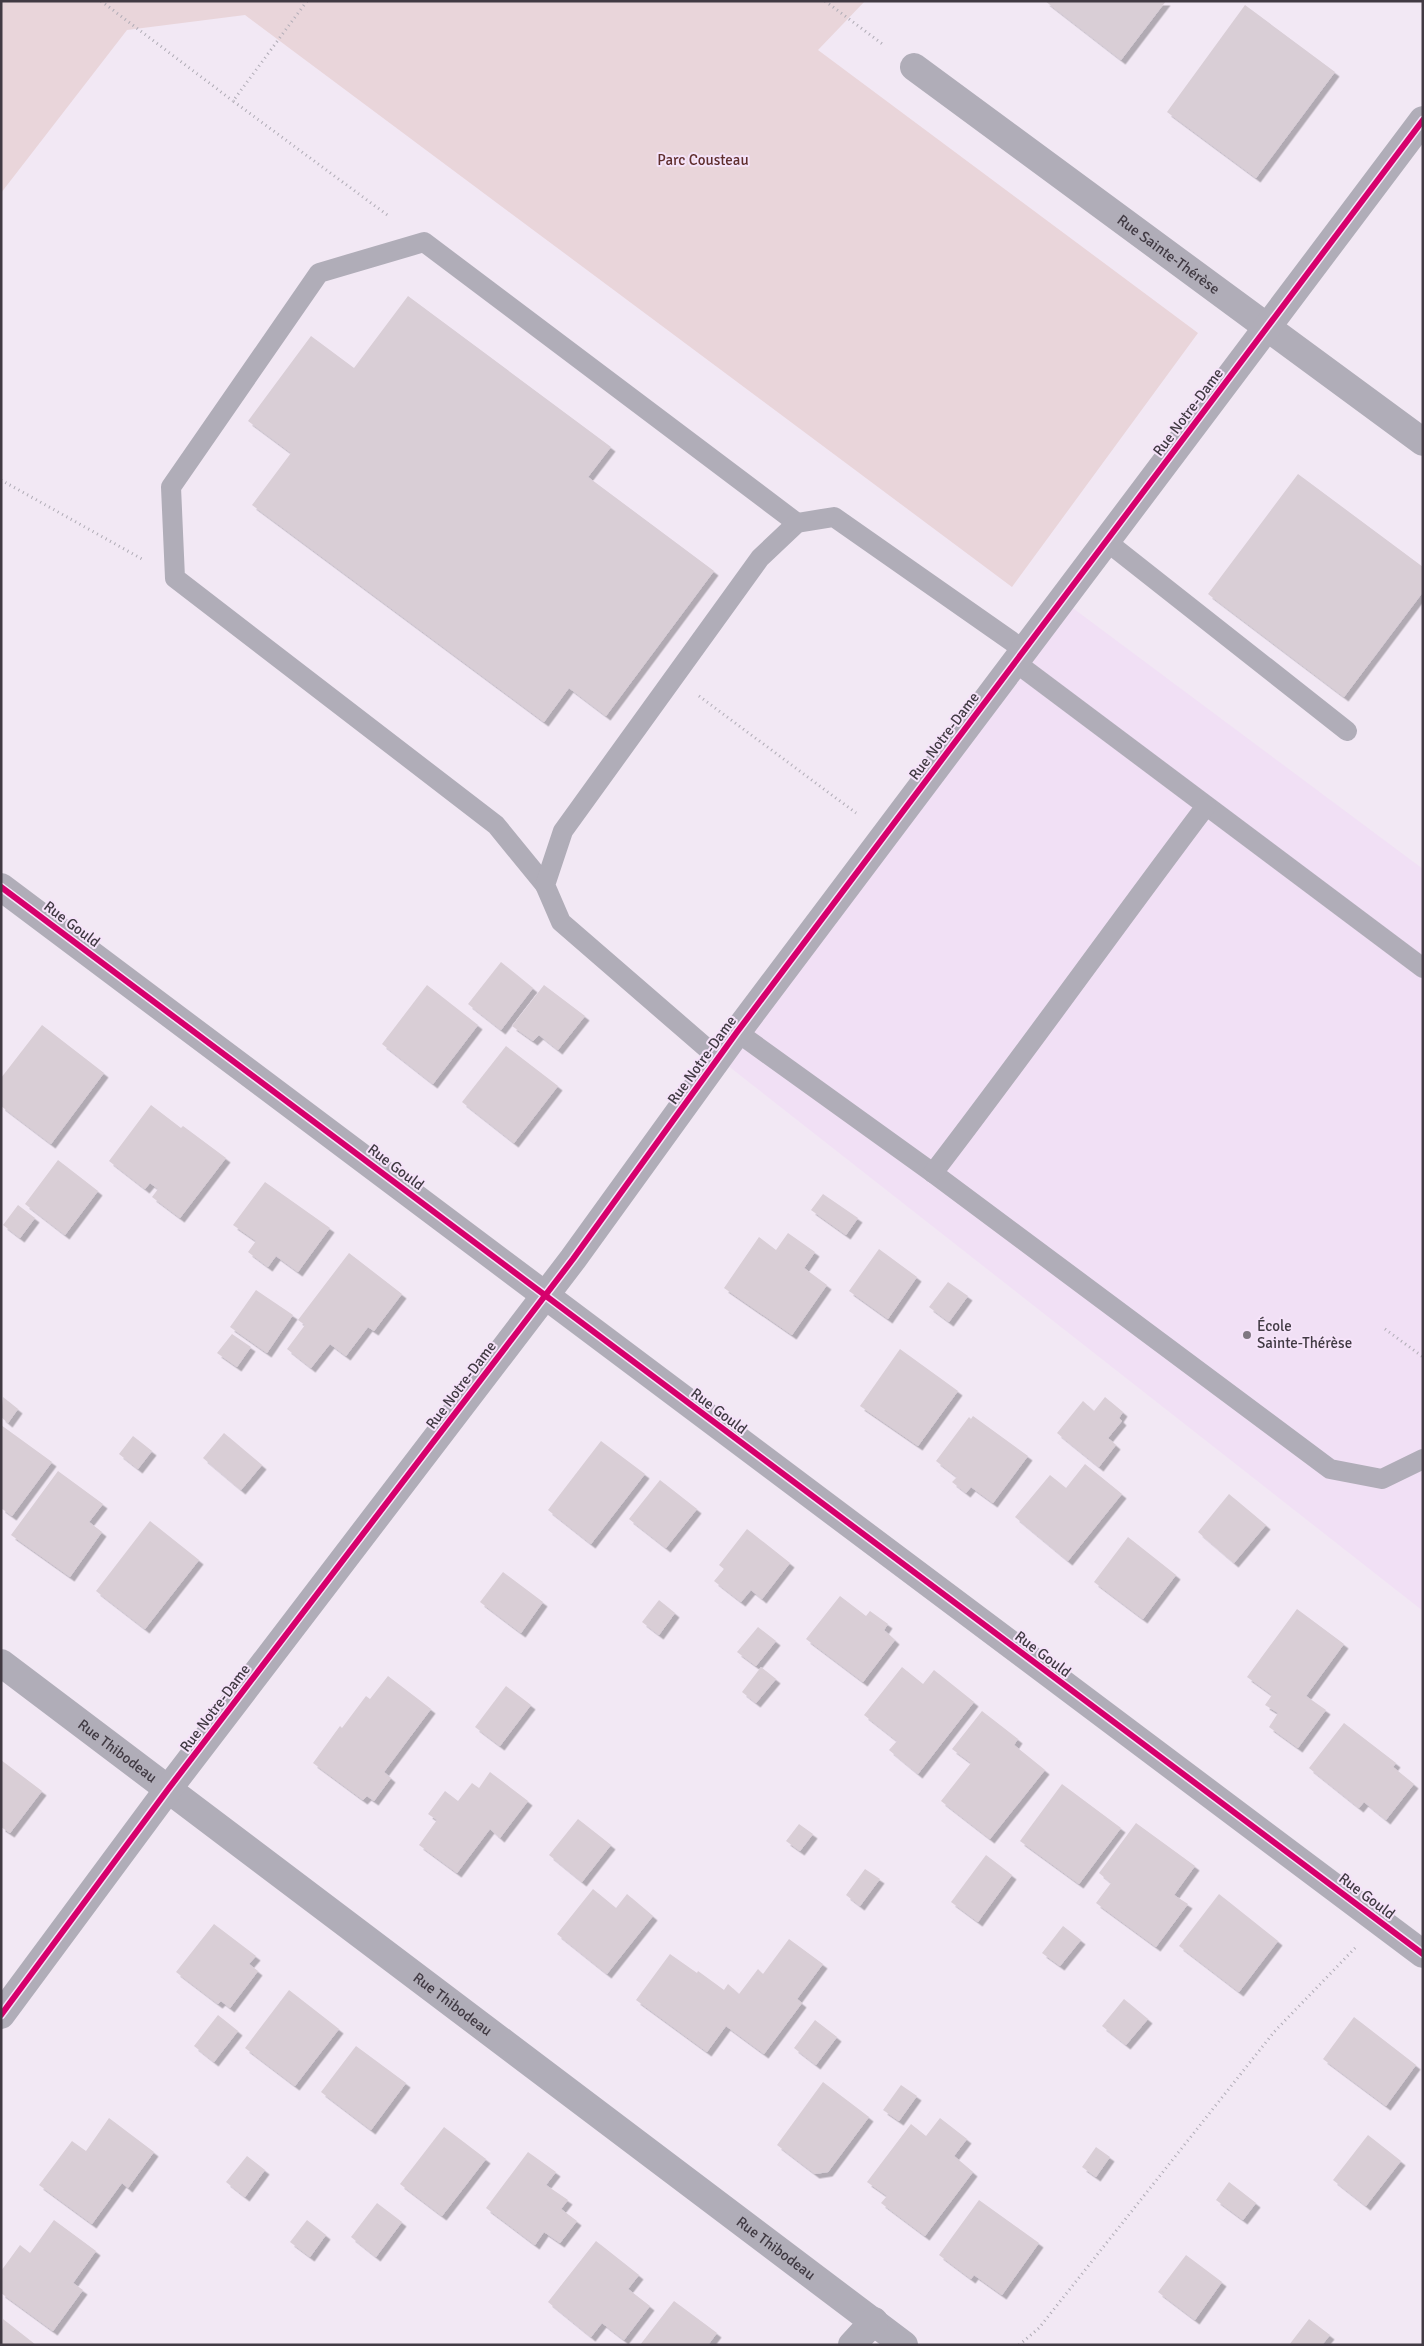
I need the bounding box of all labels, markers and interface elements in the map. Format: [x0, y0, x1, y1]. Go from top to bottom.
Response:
park label: Parc Cousteau [657, 151, 749, 169]
street label: Rue Sainte-Thérèse [1114, 211, 1223, 298]
street label: Rue Notre-Dame [1149, 364, 1227, 460]
street label: Rue Notre-Dame [905, 688, 983, 784]
street label: Rue Gould [40, 897, 104, 951]
street label: Rue Notre-Dame [664, 1012, 740, 1108]
street label: Rue Gould [364, 1140, 428, 1194]
place label: École Sainte-Thérèse [1257, 1316, 1352, 1352]
marker: École Sainte-Thérèse [1241, 1329, 1253, 1341]
street label: Rue Notre-Dame [422, 1337, 500, 1433]
street label: Rue Gould [687, 1384, 751, 1438]
street label: Rue Gould [1011, 1627, 1075, 1681]
street label: Rue Notre-Dame [176, 1660, 254, 1756]
street label: Rue Thibodeau [74, 1715, 161, 1787]
street label: Rue Gould [1335, 1869, 1399, 1923]
street label: Rue Thibodeau [410, 1969, 496, 2040]
street label: Rue Thibodeau [733, 2213, 819, 2284]

